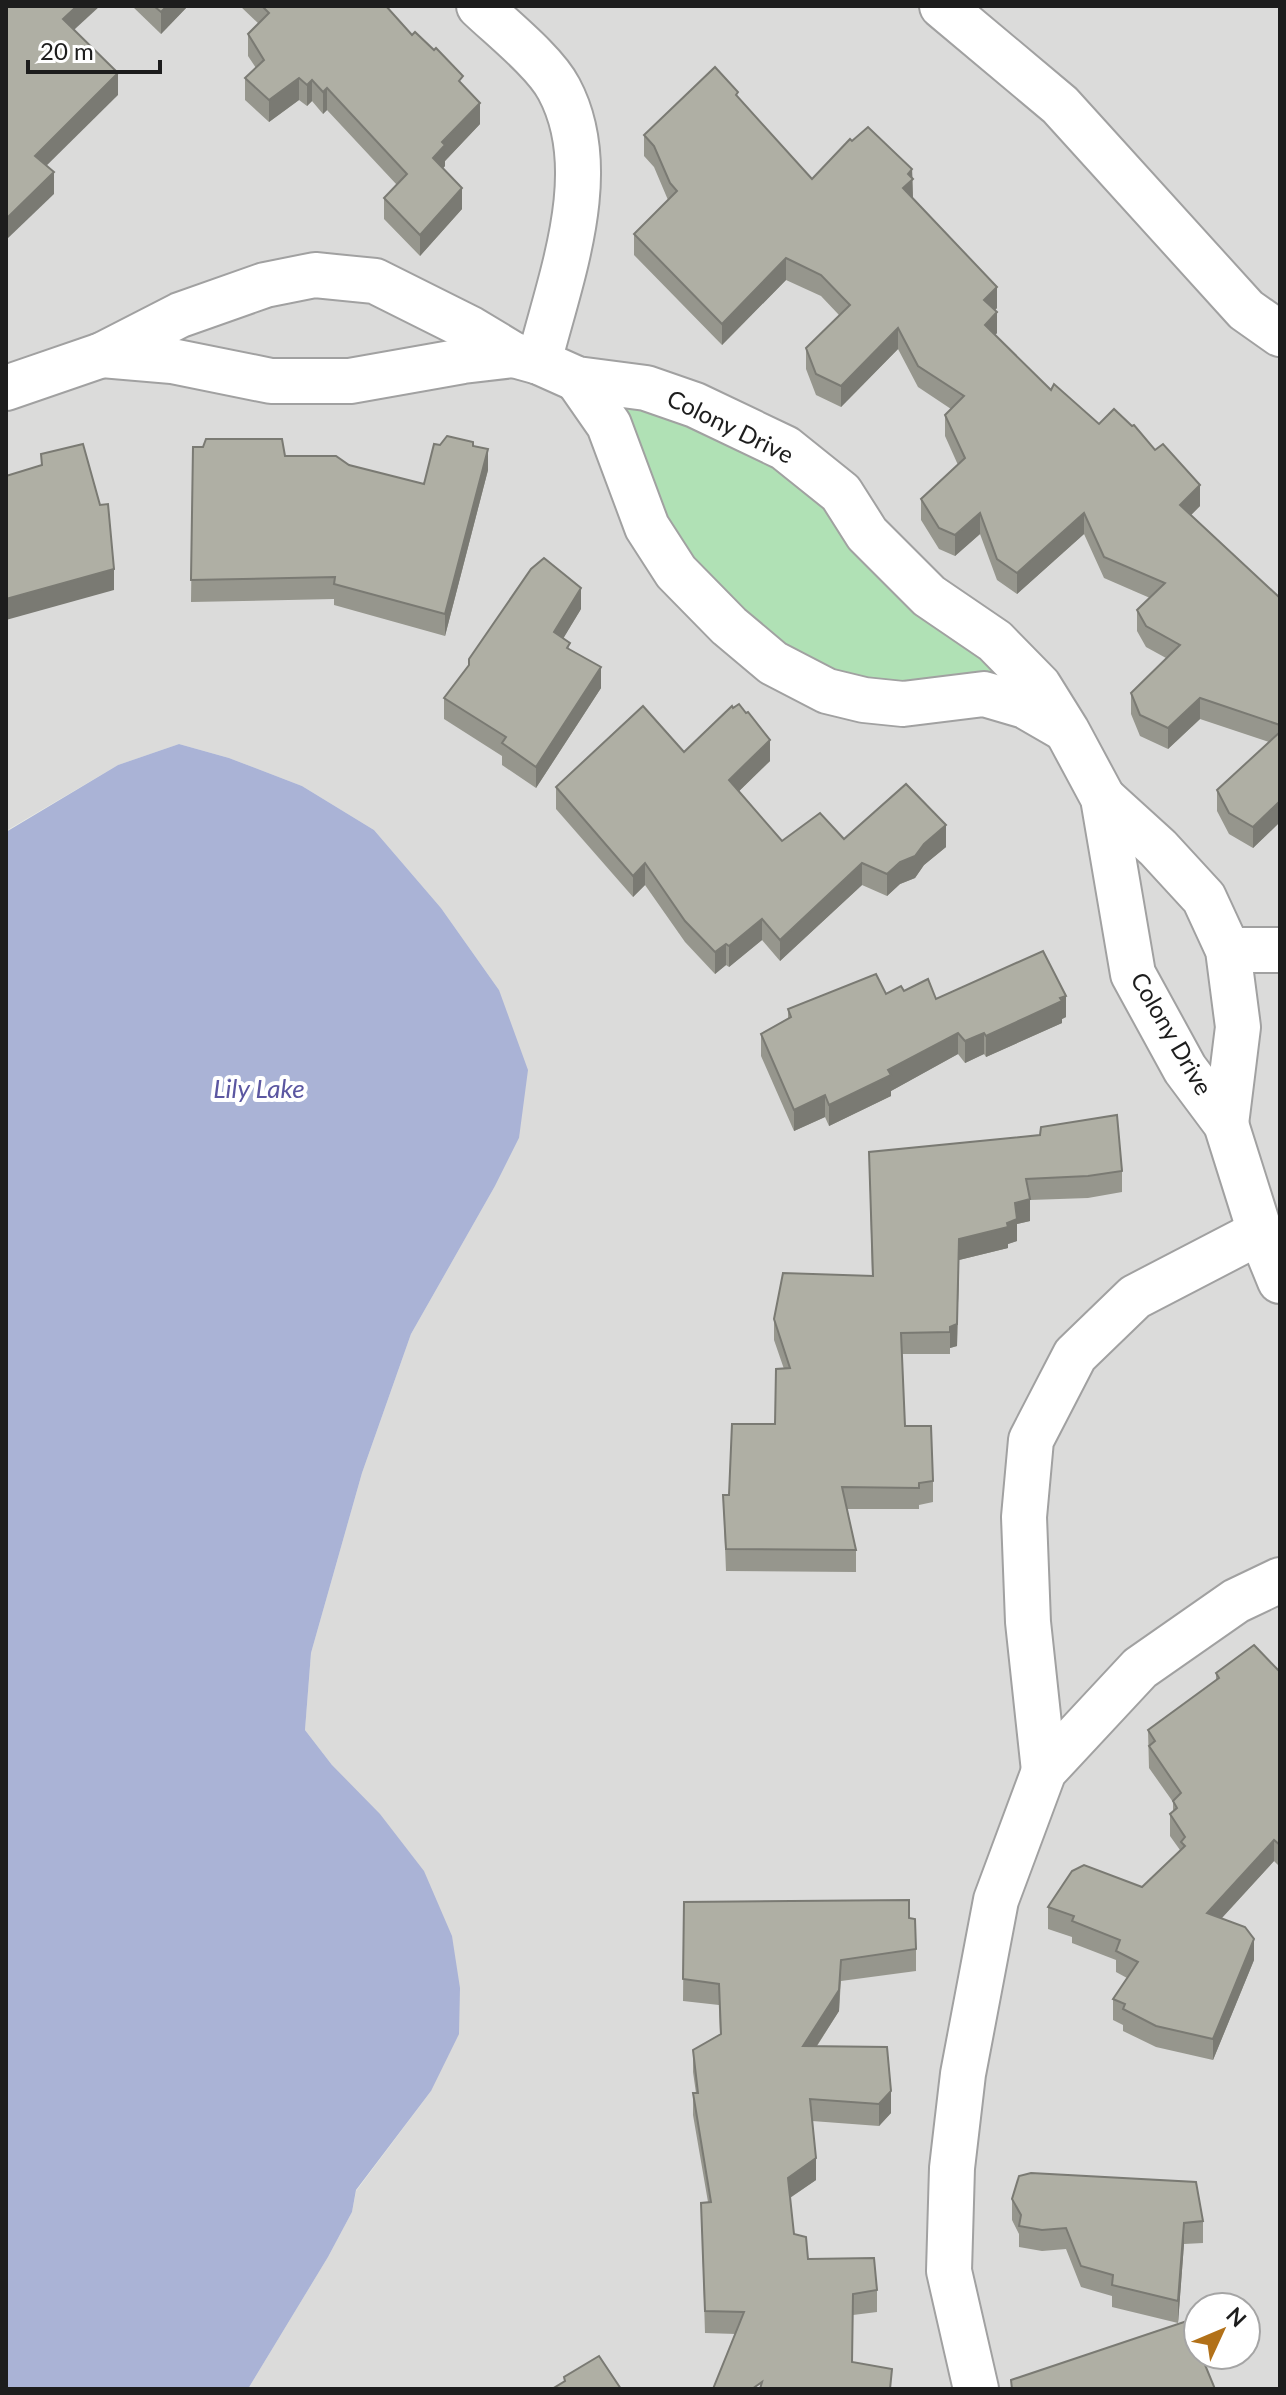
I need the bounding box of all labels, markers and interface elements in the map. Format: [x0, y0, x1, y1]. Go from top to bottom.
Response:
scale bar [28, 24, 160, 74]
text: 20 m [40, 36, 94, 65]
street label: Colony Drive [663, 383, 799, 469]
street label: Colony Drive [1126, 967, 1219, 1100]
water label: Lily Lake [213, 1072, 305, 1104]
north arrow [1182, 2291, 1262, 2371]
text: N [1221, 2301, 1252, 2332]

